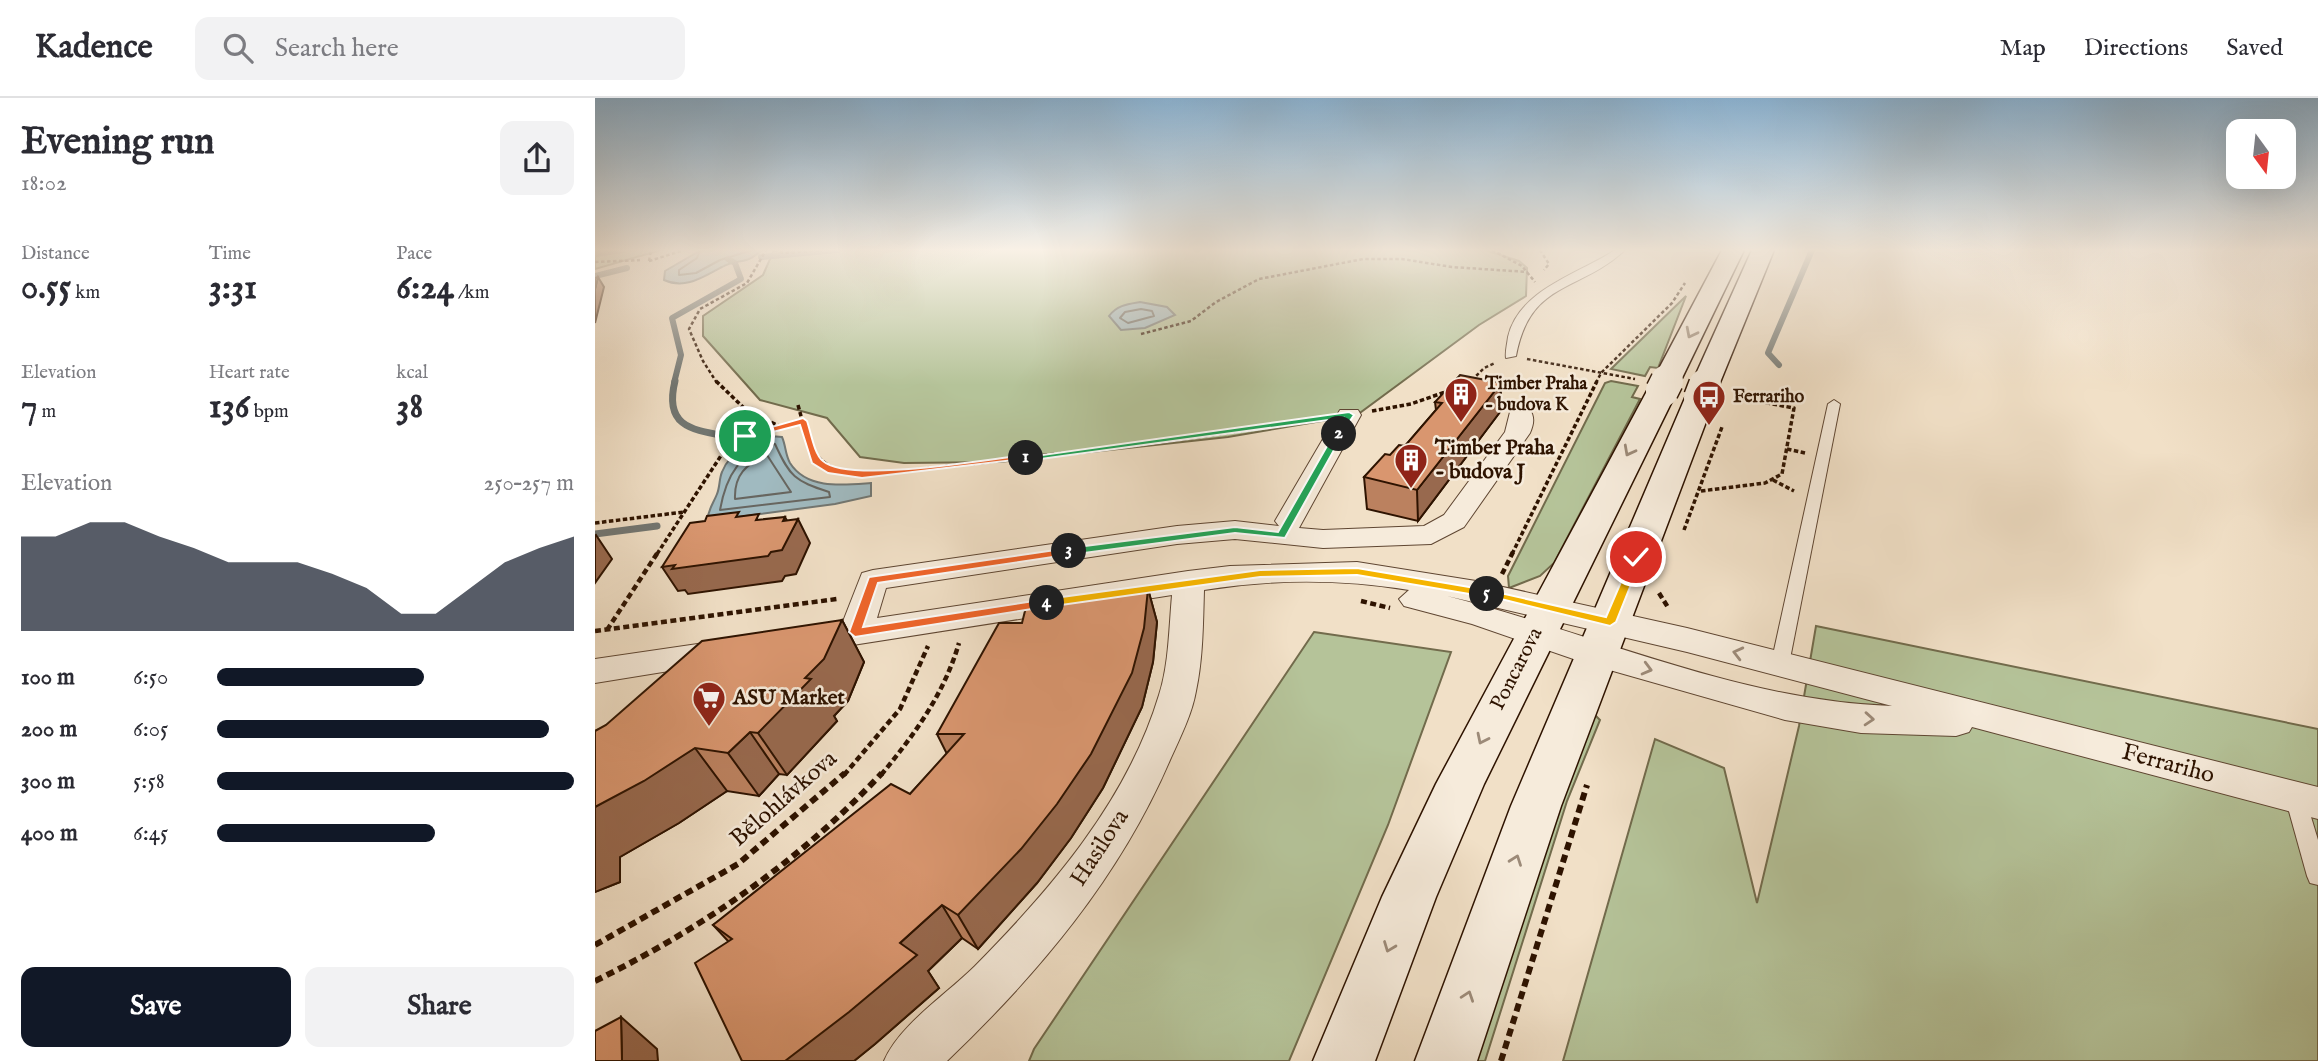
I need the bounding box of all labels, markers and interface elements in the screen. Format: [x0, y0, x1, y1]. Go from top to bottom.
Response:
search box [195, 17, 685, 80]
text: Kadence [35, 27, 153, 69]
icon: search [219, 29, 257, 67]
text: Search here [275, 32, 399, 65]
text: Map [2000, 33, 2046, 64]
text: Directions [2084, 33, 2188, 64]
text: Saved [2226, 33, 2283, 64]
text: Evening run [21, 119, 215, 167]
north arrow [2226, 119, 2296, 189]
map controls [2226, 119, 2296, 189]
button: share [500, 121, 574, 195]
text: 18:02 [21, 169, 67, 198]
text: Distance [21, 242, 90, 266]
text: Time [209, 242, 251, 266]
text: Pace [396, 242, 432, 266]
text: 0.55 [21, 266, 71, 311]
text: 3:31 [209, 266, 257, 311]
text: 6:24 [396, 266, 454, 311]
text: km [71, 281, 100, 305]
text: /km [454, 281, 489, 305]
one-way arrow [1686, 326, 1700, 338]
text: Elevation [21, 361, 96, 385]
text: Heart rate [209, 361, 290, 385]
text: kcal [396, 361, 428, 385]
place label: Timber Praha - budova K [1484, 373, 1589, 417]
building icon: Timber Praha - budova K [1442, 375, 1480, 424]
bus stop icon: Ferrariho [1690, 378, 1728, 427]
text: 7 [21, 385, 37, 430]
text: 136 [209, 385, 250, 430]
text: 38 [396, 385, 423, 430]
place label: Ferrariho [1733, 386, 1804, 409]
text: m [37, 400, 56, 424]
text: bpm [250, 400, 289, 424]
pin [715, 406, 775, 466]
pin: 2 [1321, 416, 1357, 452]
icon: arrive [726, 417, 764, 455]
text: 2 [1334, 421, 1343, 445]
place label: Timber Praha - budova J [1434, 435, 1555, 486]
pin: 1 [1009, 440, 1043, 476]
building icon: Timber Praha - budova J [1392, 441, 1430, 490]
one-way arrow [1624, 444, 1638, 456]
text: 1 [1022, 445, 1029, 469]
text: Elevation [21, 469, 112, 498]
text: 250–257 m [483, 469, 574, 498]
pin [1606, 527, 1666, 587]
pin: 3 [1051, 533, 1086, 568]
text: 3 [1065, 538, 1072, 562]
icon: check [1617, 538, 1655, 576]
pin: 5 [1469, 576, 1505, 612]
text: 5 [1483, 581, 1490, 605]
pin: 4 [1029, 586, 1065, 620]
text: 4 [1042, 590, 1051, 614]
street label: Poncarova [1485, 622, 1550, 715]
one-way arrow [1732, 647, 1744, 661]
one-way arrow [1641, 660, 1653, 675]
text: 100 m [21, 663, 75, 692]
text: 6:50 [133, 663, 168, 692]
supermarket icon: ASU Market [690, 679, 728, 728]
place label: ASU Market [732, 685, 846, 712]
one-way arrow [1863, 711, 1874, 726]
text: 200 m [21, 715, 77, 744]
text: 6:05 [133, 715, 168, 744]
one-way arrow [1476, 732, 1490, 744]
street label: Ferrariho [2118, 737, 2218, 791]
street label: Bělohlávkova [724, 743, 845, 854]
text: 300 m [21, 767, 75, 796]
text: 5:58 [133, 767, 165, 796]
street label: Hasilova [1064, 803, 1137, 892]
text: 400 m [21, 819, 78, 848]
text: 6:45 [133, 819, 168, 848]
one-way arrow [1508, 854, 1522, 866]
one-way arrow [1383, 941, 1397, 953]
button: Save [21, 967, 291, 1047]
button: Share [305, 967, 574, 1047]
one-way arrow [1460, 991, 1474, 1003]

